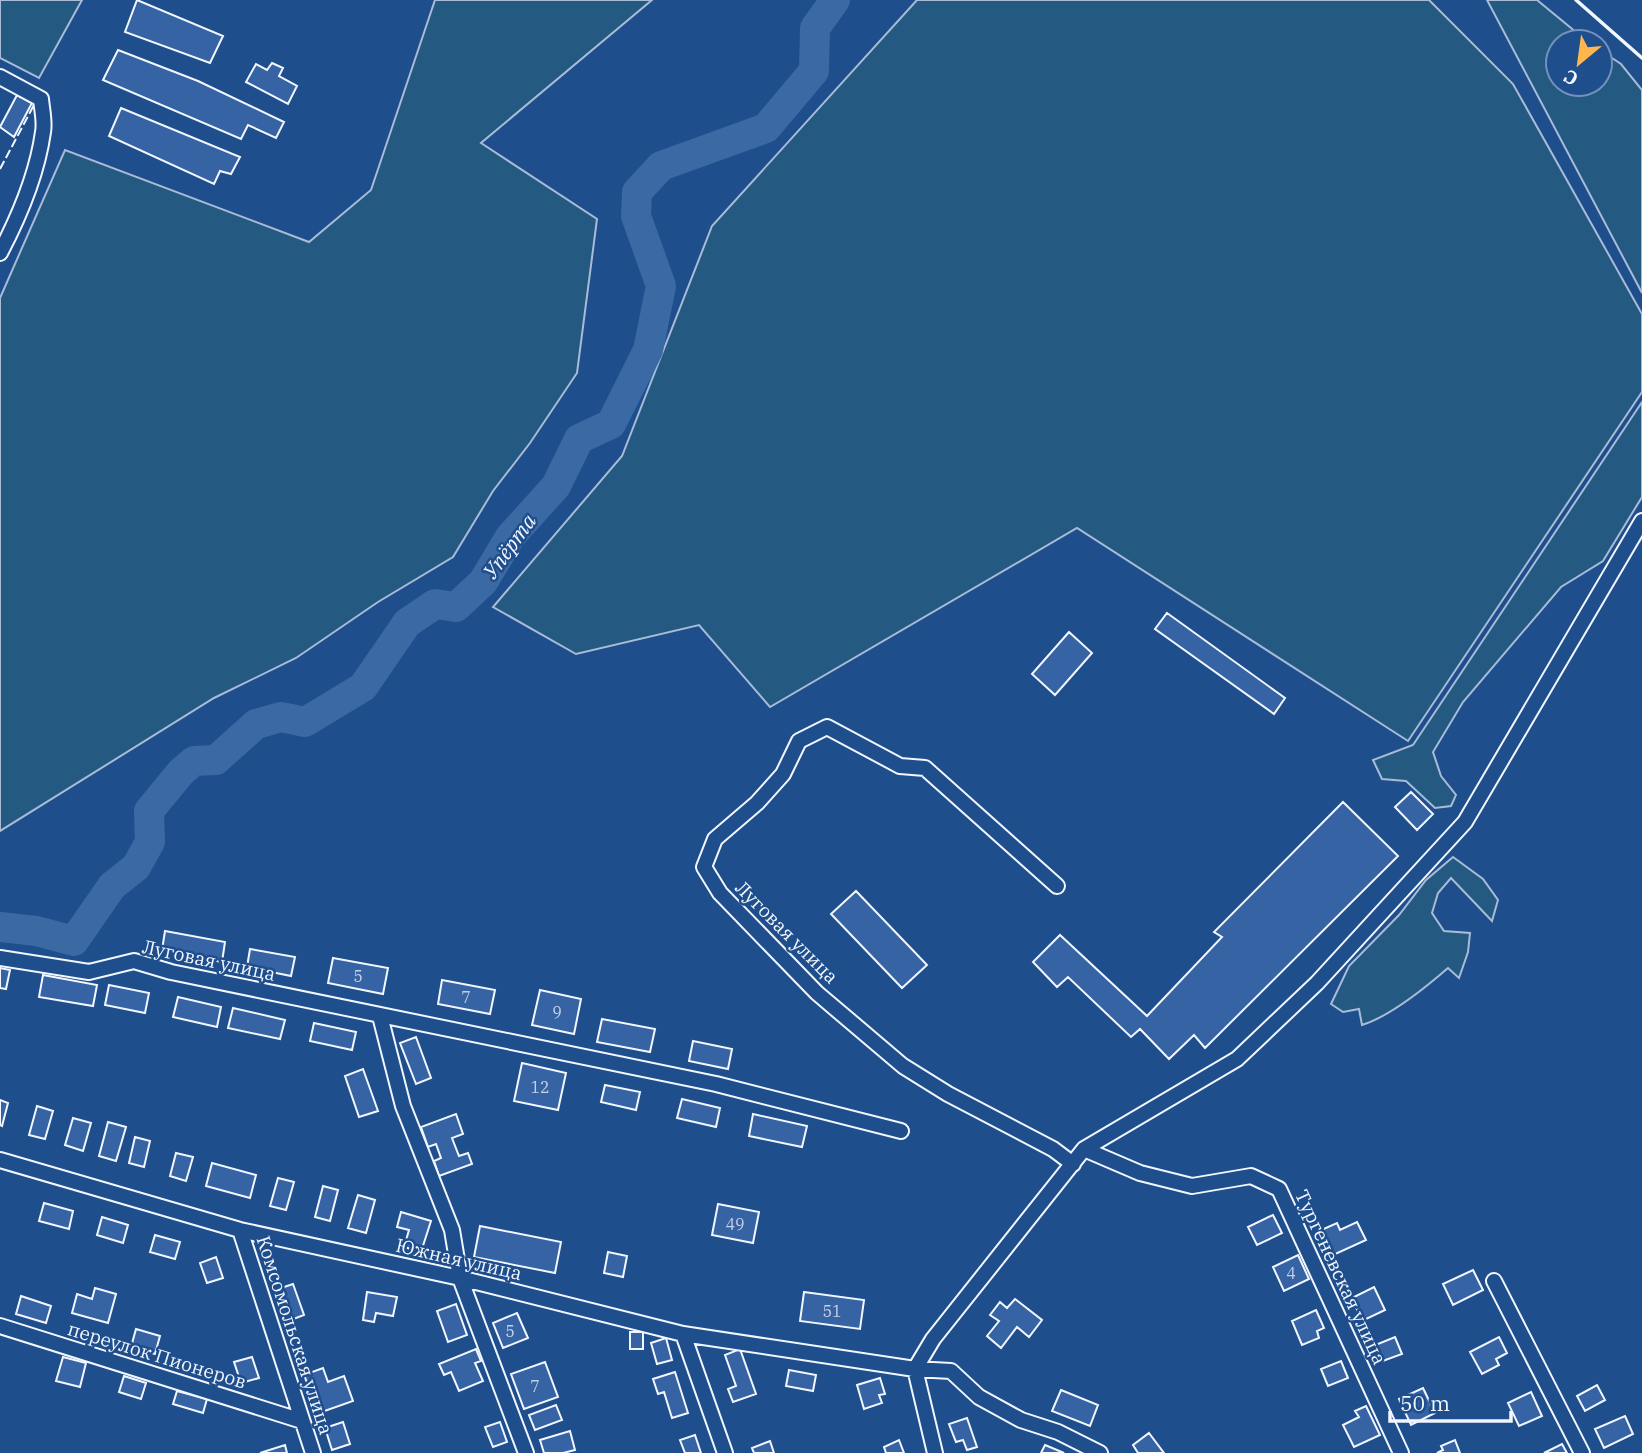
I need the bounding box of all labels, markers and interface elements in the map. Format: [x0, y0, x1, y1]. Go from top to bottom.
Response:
north arrow [1544, 28, 1614, 98]
text: С [1559, 64, 1582, 91]
water label: Упёрта [476, 507, 542, 584]
street label: Луговая улица [731, 876, 843, 988]
street label: Луговая улица [140, 934, 278, 986]
house number: 5 [353, 966, 363, 986]
house number: 7 [461, 987, 471, 1007]
house number: 9 [552, 1002, 562, 1022]
house number: 12 [530, 1077, 550, 1097]
street label: Тургеневская улица [1290, 1186, 1392, 1368]
house number: 49 [725, 1214, 745, 1234]
street label: Комсомольская улица [252, 1233, 338, 1437]
street label: Южная улица [394, 1233, 524, 1285]
house number: 4 [1286, 1263, 1296, 1283]
house number: 51 [822, 1301, 842, 1321]
street label: переулок Пионеров [65, 1316, 249, 1394]
house number: 5 [505, 1321, 515, 1341]
house number: 7 [530, 1376, 540, 1396]
scale bar [1390, 1380, 1511, 1424]
text: 50 m [1400, 1389, 1450, 1417]

